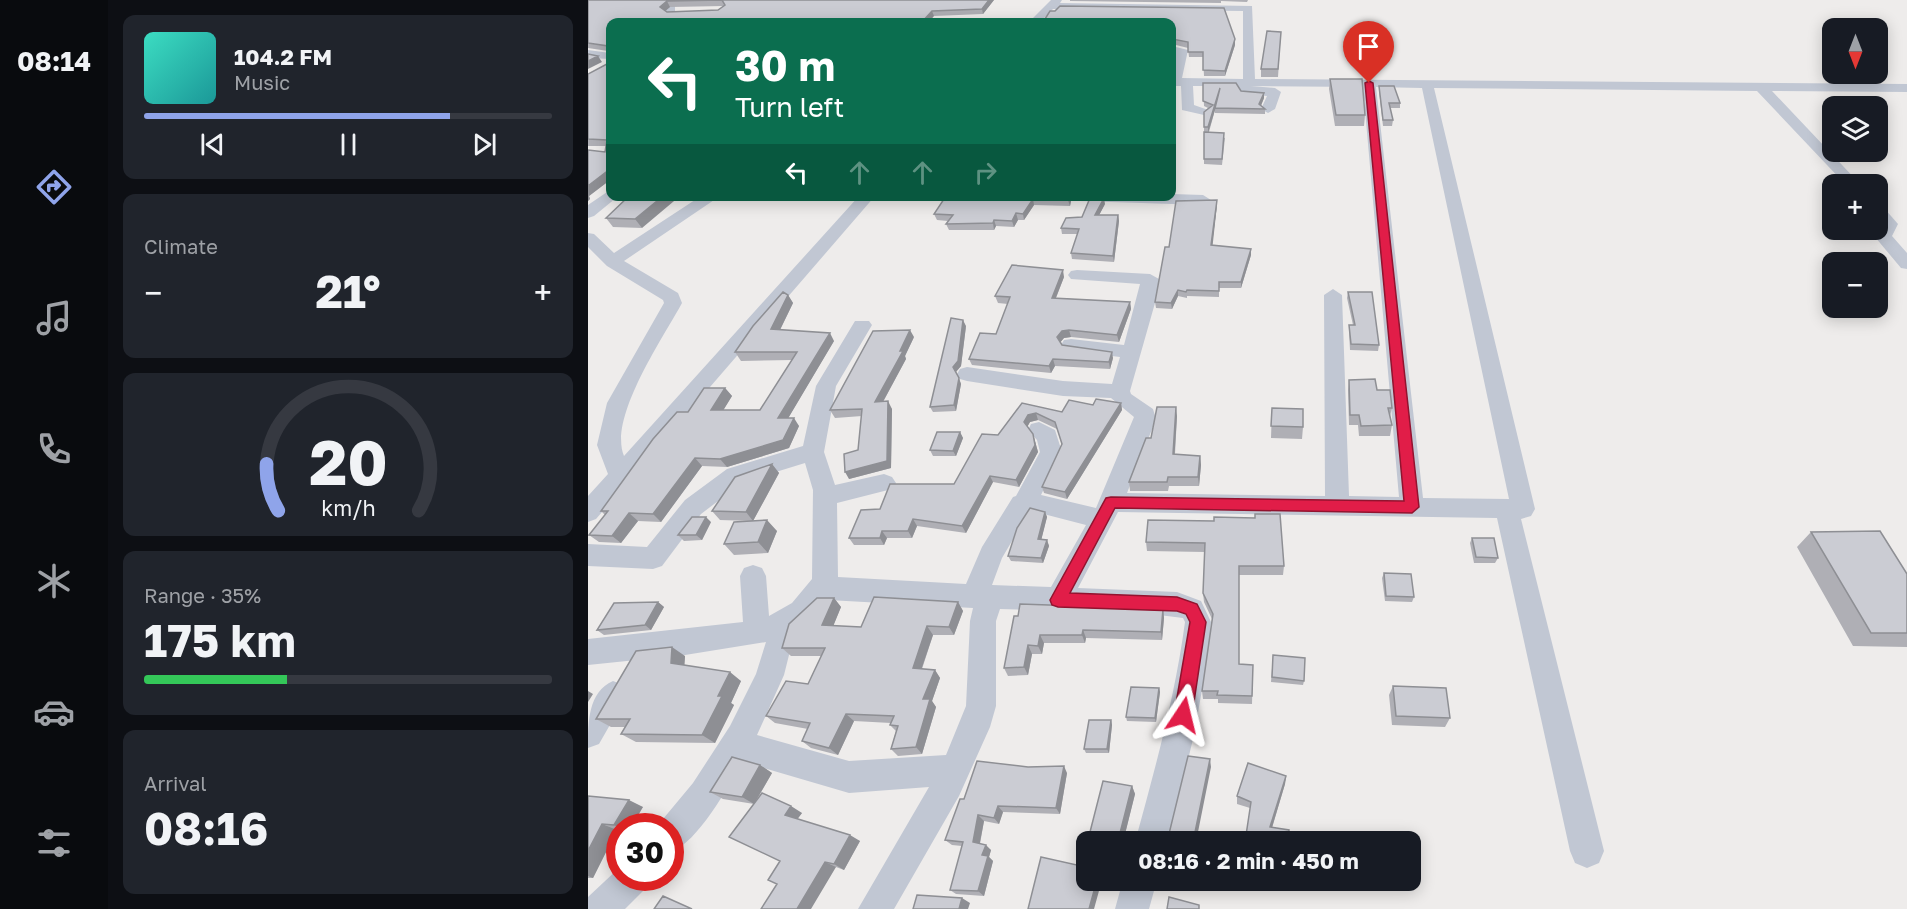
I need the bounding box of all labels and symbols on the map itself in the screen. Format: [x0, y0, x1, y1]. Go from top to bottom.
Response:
north arrow [1822, 18, 1888, 84]
pin [1343, 21, 1394, 83]
position arrow [1151, 683, 1215, 747]
speed limit sign: 30 [606, 813, 684, 891]

